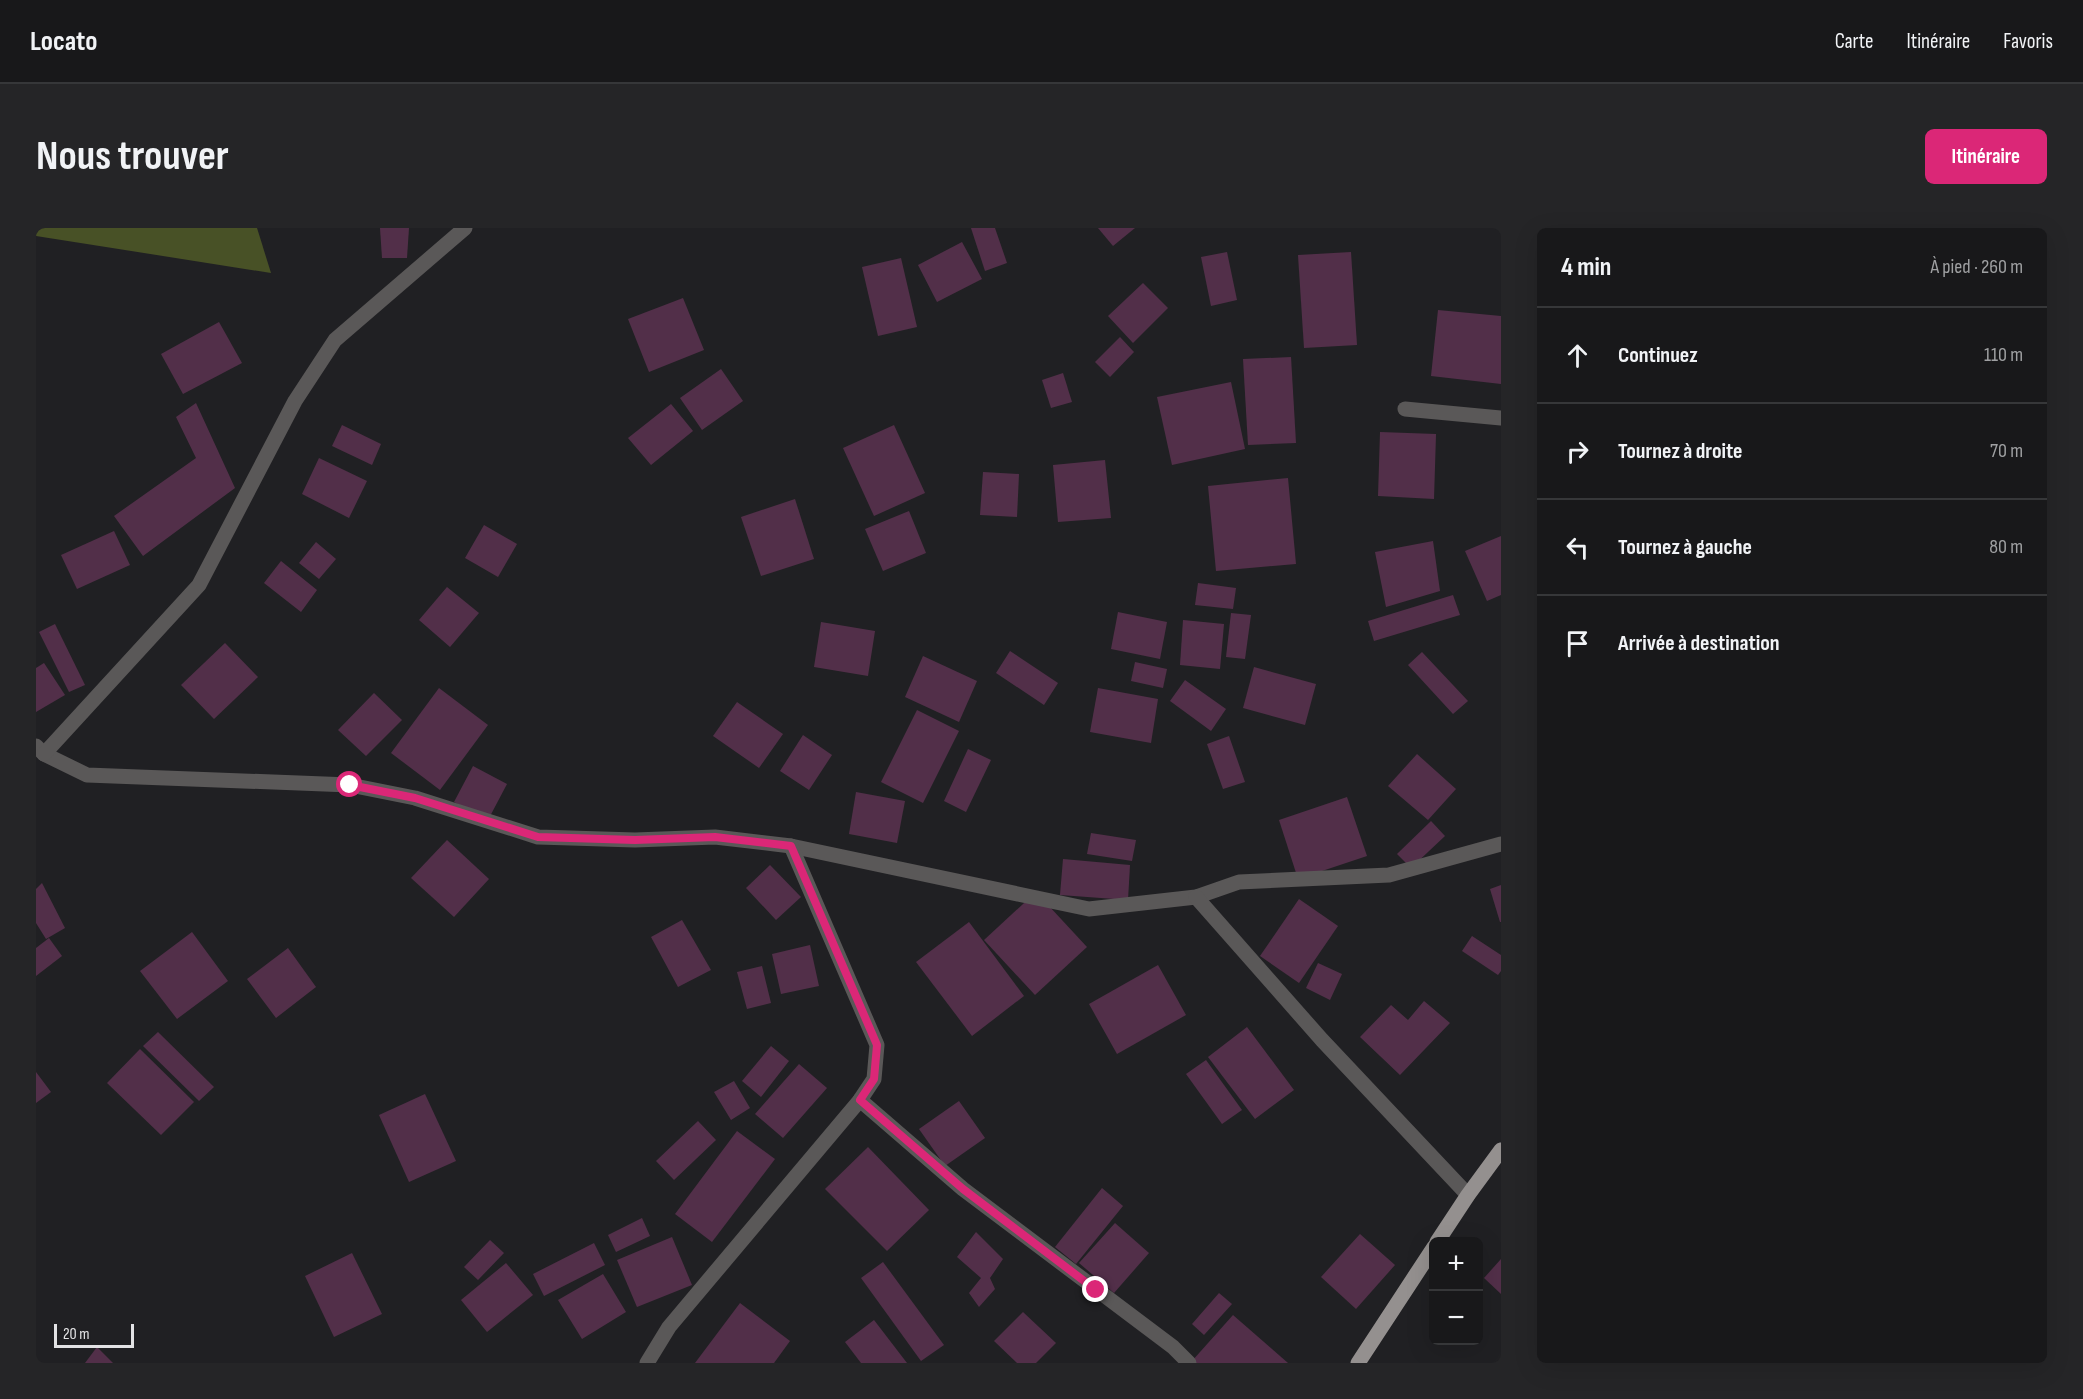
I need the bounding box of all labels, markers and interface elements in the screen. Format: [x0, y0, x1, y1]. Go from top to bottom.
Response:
text: Locato [30, 25, 97, 58]
text: Carte [1835, 29, 1874, 54]
text: Itinéraire [1907, 29, 1970, 54]
text: Favoris [2003, 29, 2053, 54]
button: Itinéraire [1925, 129, 2047, 184]
text: Nous trouver [36, 131, 229, 182]
text: 4 min [1561, 252, 1611, 283]
text: À pied · 260 m [1931, 255, 2023, 279]
icon: ahead [1561, 339, 1594, 372]
text: Continuez [1618, 342, 1698, 369]
text: 110 m [1984, 343, 2023, 367]
icon: right [1561, 435, 1594, 468]
text: Tournez à droite [1618, 438, 1743, 465]
text: 70 m [1990, 439, 2023, 463]
icon: left [1561, 531, 1594, 564]
text: Tournez à gauche [1618, 534, 1752, 561]
text: 80 m [1989, 535, 2023, 559]
icon: arrive [1561, 627, 1594, 660]
text: Arrivée à destination [1618, 630, 1780, 657]
route start [336, 771, 362, 797]
map controls [1429, 1237, 1483, 1345]
button: + [1429, 1237, 1483, 1291]
route end [1082, 1276, 1108, 1302]
button: − [1429, 1291, 1483, 1345]
scale bar [54, 1321, 134, 1348]
text: 20 m [63, 1325, 90, 1344]

